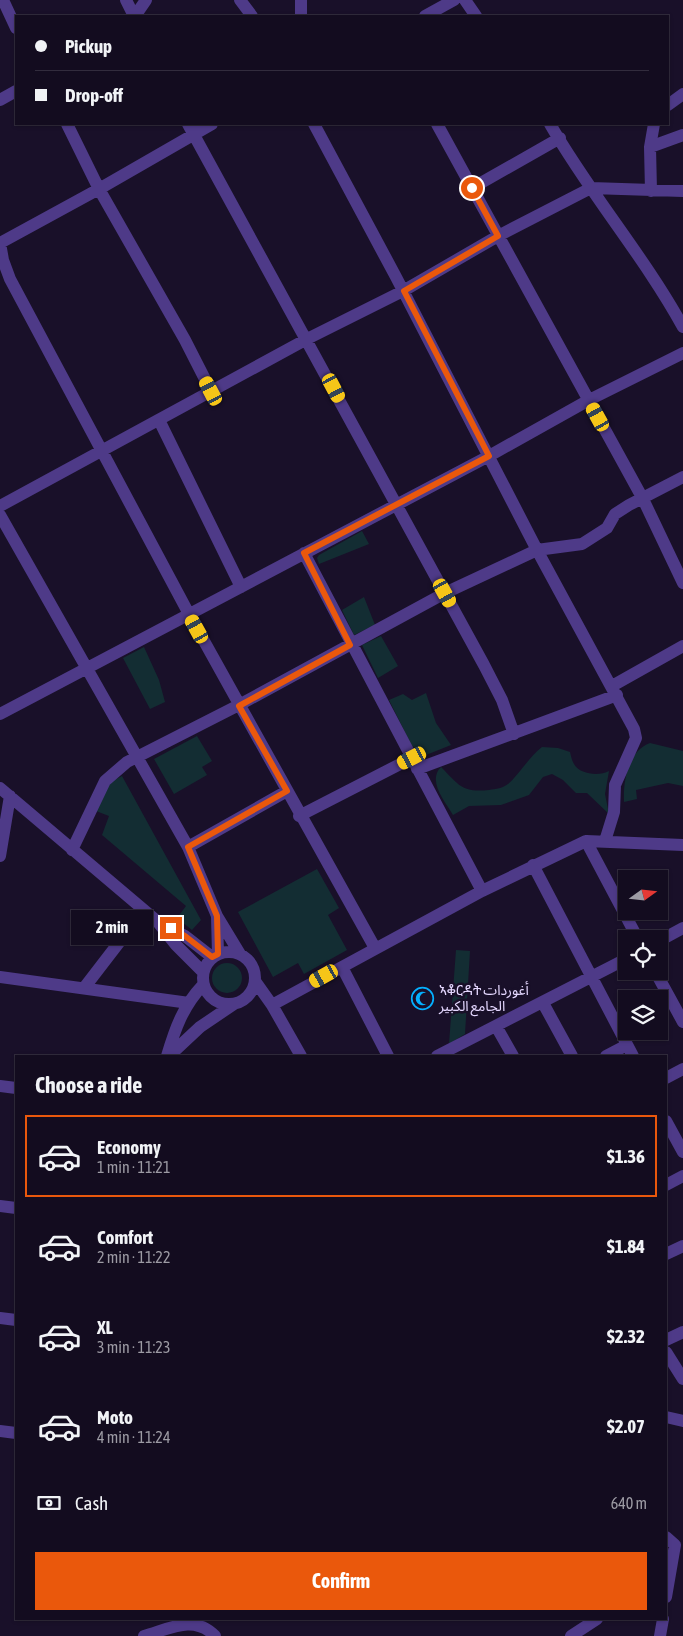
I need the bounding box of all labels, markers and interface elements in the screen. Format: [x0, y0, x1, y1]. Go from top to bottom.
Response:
text: Pickup [65, 35, 112, 57]
text: Drop-off [65, 84, 123, 106]
route start [461, 177, 483, 199]
car [320, 371, 347, 405]
car [197, 374, 224, 408]
car [584, 400, 611, 434]
car [431, 576, 458, 610]
car [183, 612, 210, 646]
car [395, 745, 428, 771]
north arrow [618, 870, 668, 920]
map controls [618, 870, 668, 1040]
callout: 2 min [71, 910, 154, 946]
route end [160, 917, 182, 939]
text: 2 min [96, 918, 128, 936]
button: locate [618, 930, 668, 980]
car [307, 962, 340, 990]
place label: ኣቆርዳት أغوردات الجامع الكبير [438, 981, 529, 1017]
mosque icon: ኣቆርዳት أغوردات الجامع الكبير [411, 986, 435, 1010]
button: layers [618, 990, 668, 1040]
text: Choose a ride [35, 1072, 142, 1098]
icon: car [37, 1134, 82, 1179]
text: Economy [97, 1136, 161, 1158]
text: $1.36 [607, 1145, 645, 1167]
text: 1 min · 11:21 [97, 1158, 170, 1176]
icon: car [37, 1224, 82, 1269]
text: Comfort [97, 1226, 153, 1248]
text: $1.84 [607, 1235, 645, 1257]
text: 2 min · 11:22 [97, 1248, 170, 1266]
icon: car [37, 1314, 82, 1359]
text: XL [97, 1316, 113, 1338]
text: $2.32 [607, 1325, 645, 1347]
text: 3 min · 11:23 [97, 1338, 170, 1356]
icon: car [37, 1404, 82, 1449]
text: Moto [97, 1406, 133, 1428]
text: $2.07 [607, 1415, 645, 1437]
text: 4 min · 11:24 [97, 1428, 170, 1446]
icon: cash [35, 1489, 63, 1517]
text: Cash [75, 1492, 108, 1514]
text: 640 m [611, 1494, 647, 1512]
button: Confirm [35, 1552, 647, 1610]

